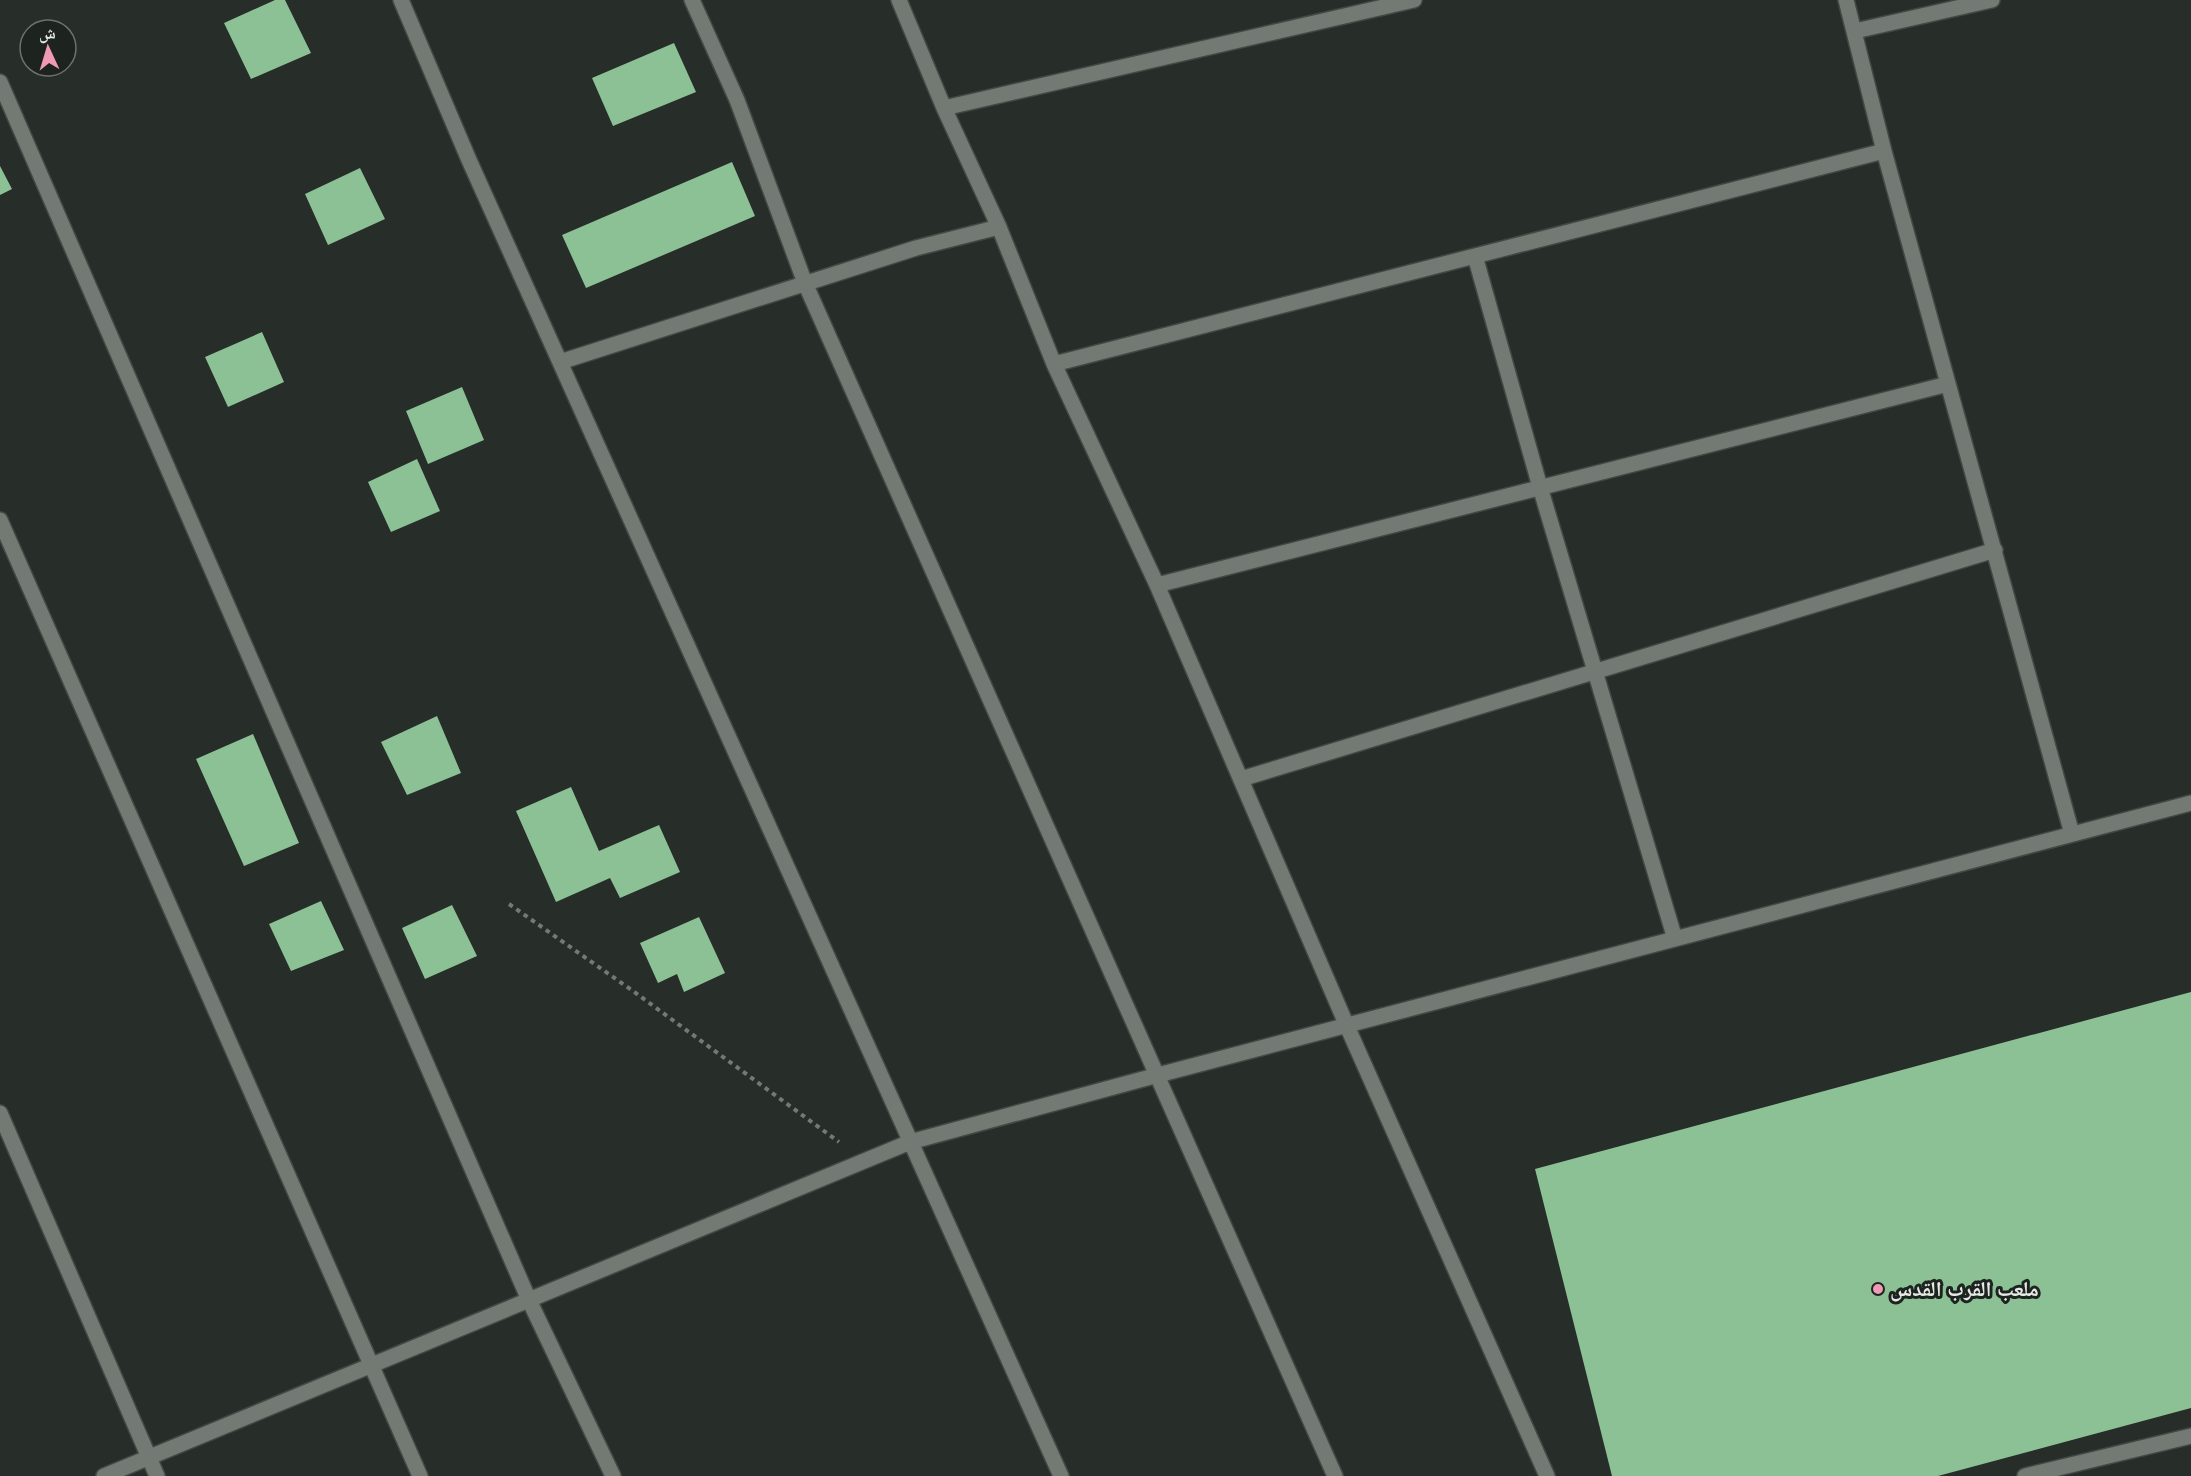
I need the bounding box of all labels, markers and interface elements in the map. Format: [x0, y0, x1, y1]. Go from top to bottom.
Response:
north arrow [18, 18, 78, 78]
text: ش [38, 22, 56, 44]
place label: ملعب القرب القدس [1890, 1275, 2039, 1302]
marker: ملعب القرب القدس [1871, 1282, 1885, 1296]

